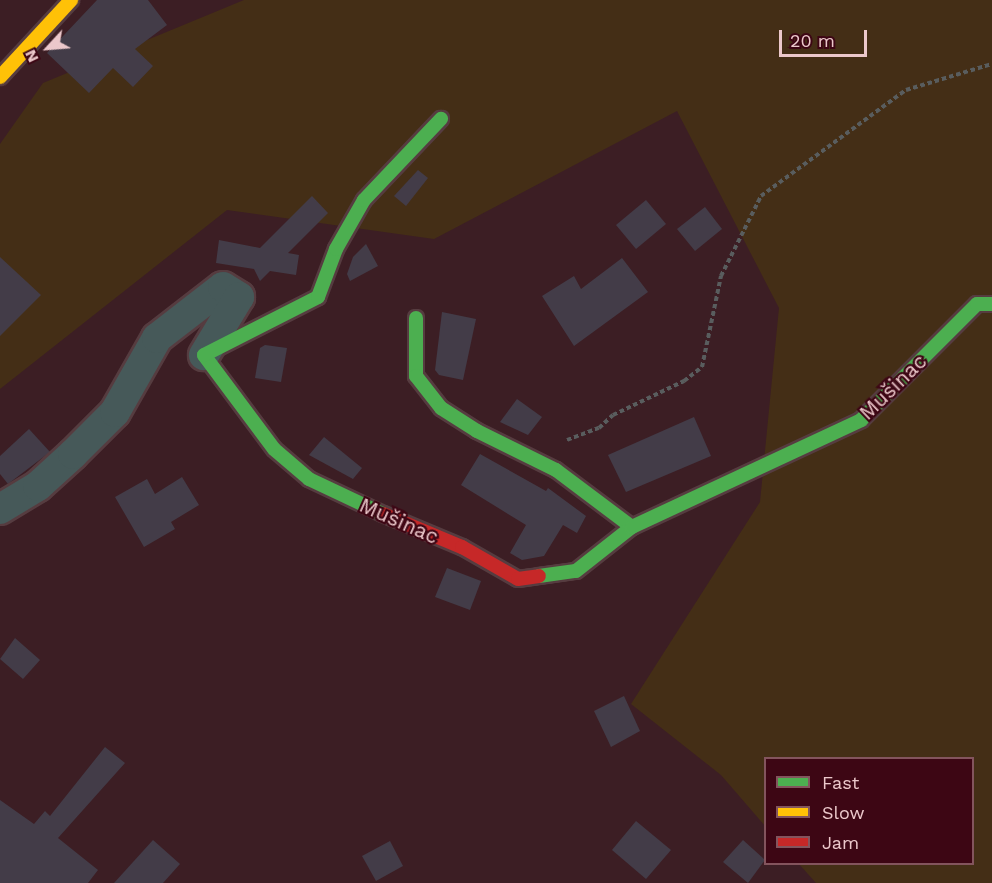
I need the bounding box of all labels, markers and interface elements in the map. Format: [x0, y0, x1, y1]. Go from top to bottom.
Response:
north arrow [18, 18, 78, 78]
scale bar [782, 18, 870, 56]
text: 20 m [790, 30, 835, 51]
text: N [20, 47, 43, 66]
street label: Mušinac [854, 349, 932, 425]
street label: Mušinac [355, 492, 443, 550]
legend [764, 757, 974, 865]
text: Fast [822, 772, 859, 793]
text: Slow [822, 802, 865, 823]
text: Jam [822, 832, 859, 853]

